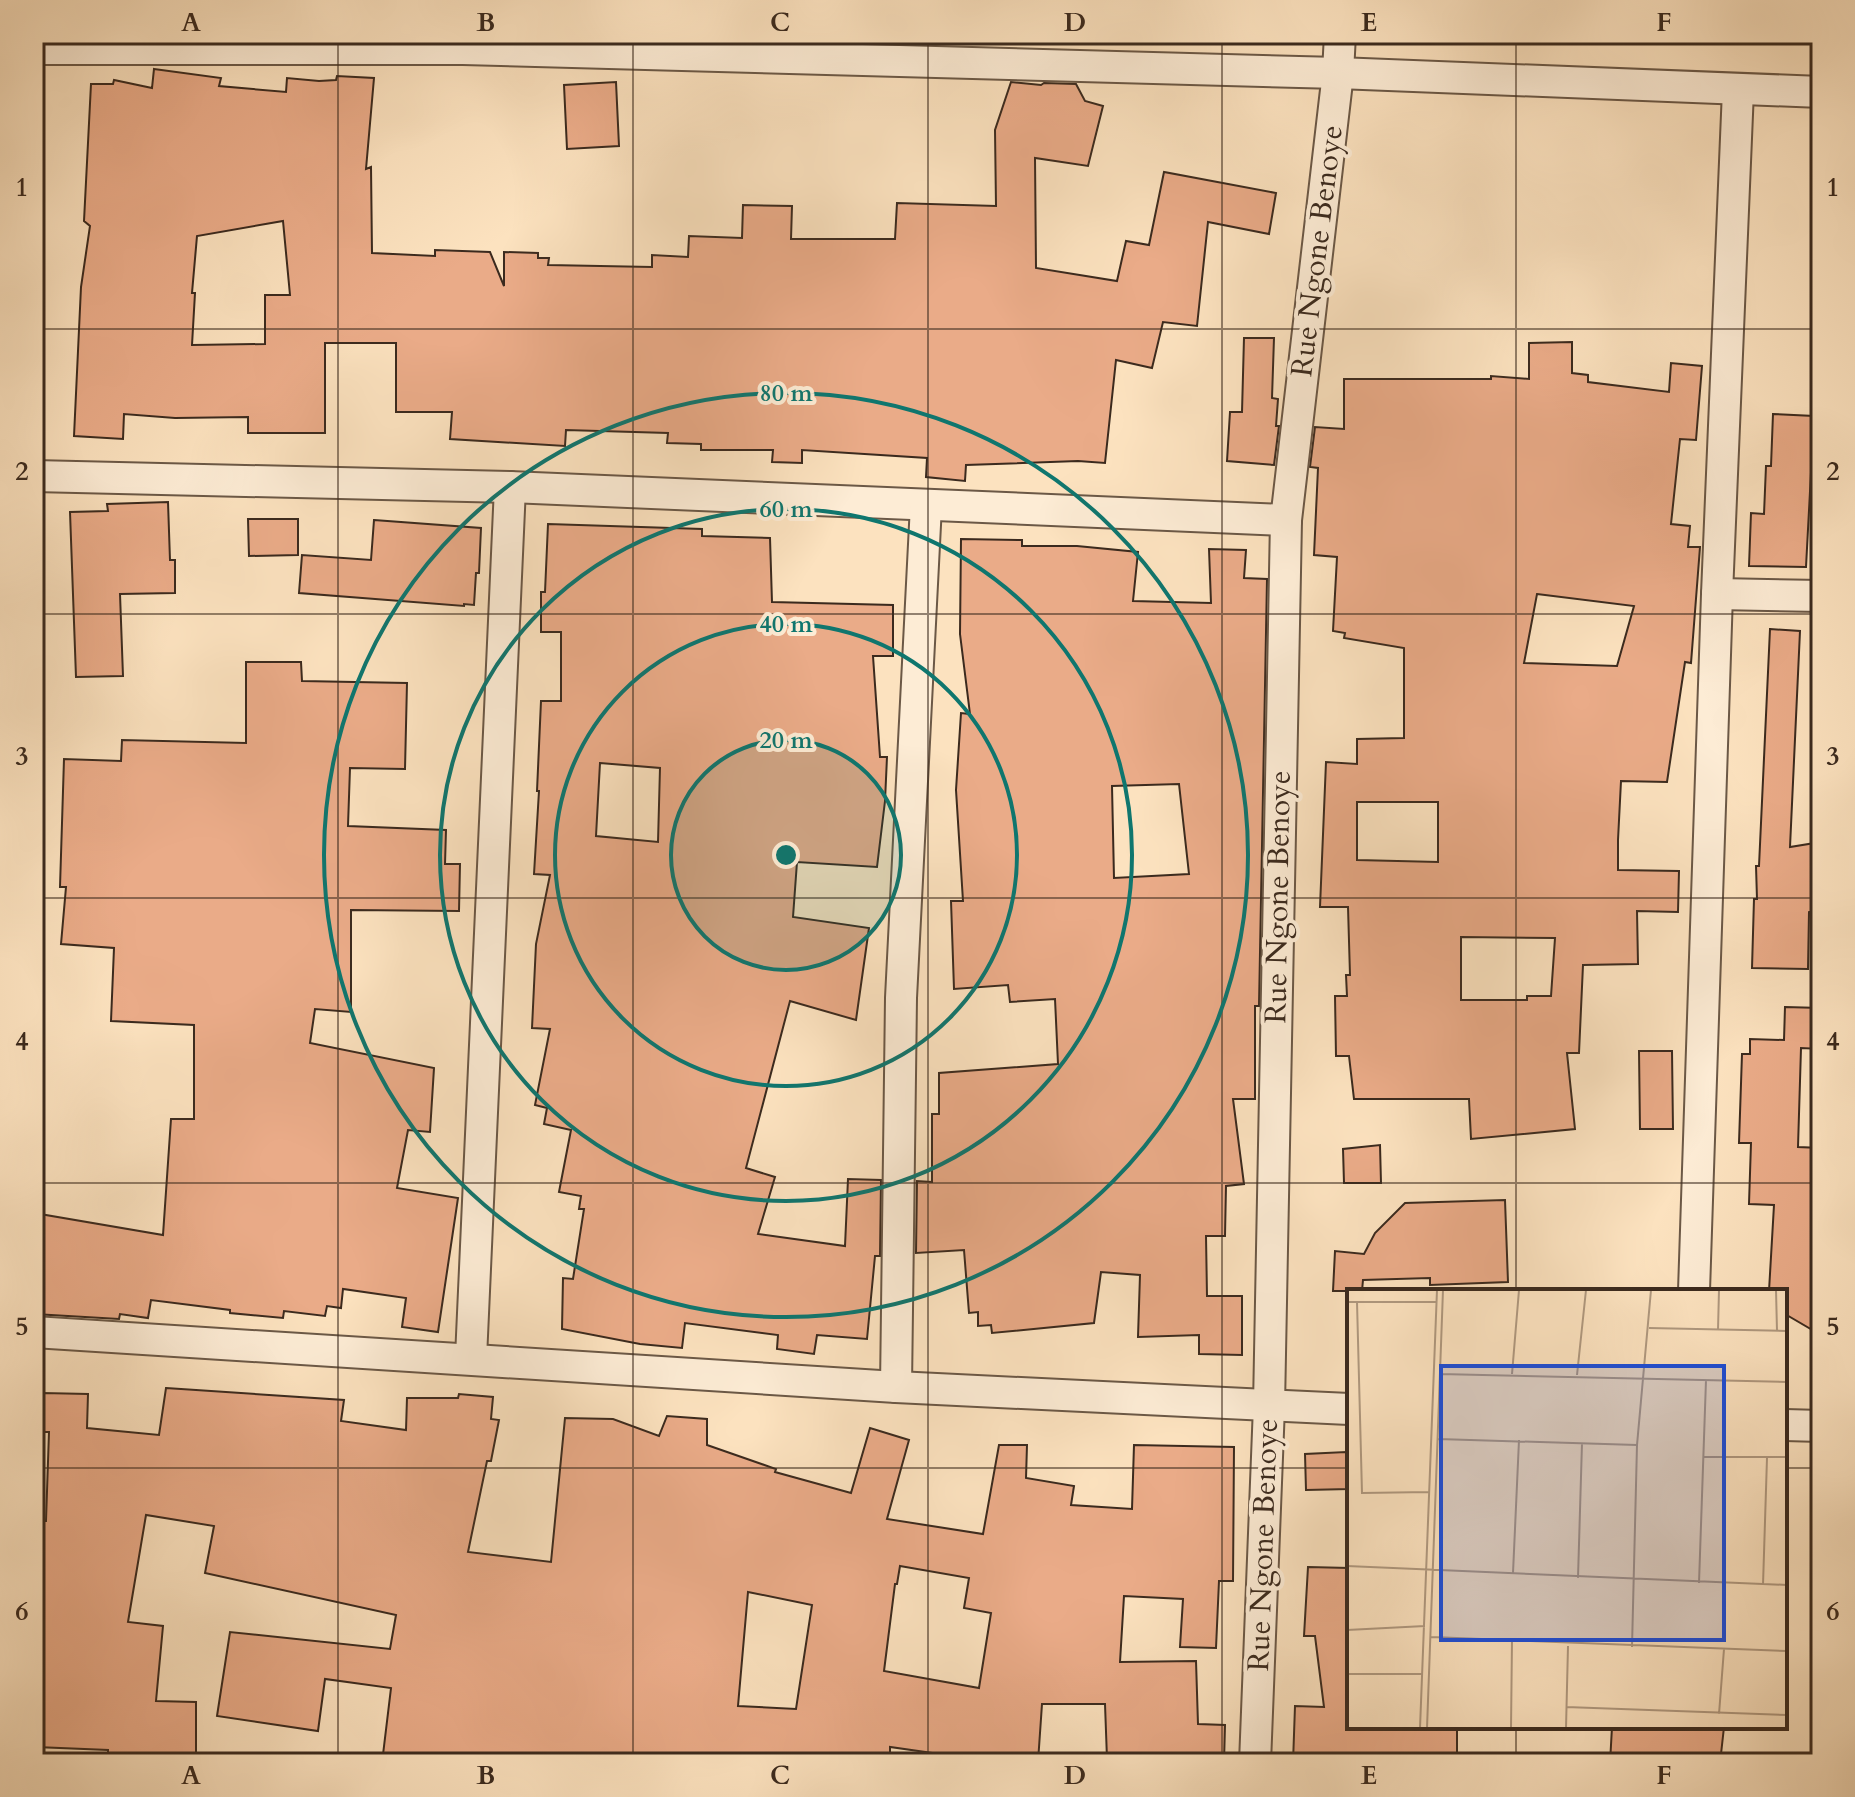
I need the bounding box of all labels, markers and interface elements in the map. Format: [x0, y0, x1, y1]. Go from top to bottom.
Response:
text: A [181, 5, 201, 40]
text: B [477, 5, 495, 40]
text: C [770, 5, 790, 40]
text: D [1064, 5, 1086, 40]
text: E [1361, 5, 1377, 40]
text: F [1656, 5, 1672, 40]
street label: Rue Ngone Benoye [1281, 123, 1353, 379]
text: 1 [15, 170, 29, 205]
text: 1 [1826, 170, 1840, 205]
text: 80 m [759, 377, 813, 410]
text: 2 [15, 454, 29, 489]
text: 2 [1826, 454, 1840, 489]
text: 60 m [759, 493, 813, 526]
text: 40 m [759, 608, 813, 641]
text: 20 m [759, 724, 813, 757]
text: 3 [15, 739, 29, 774]
text: 3 [1826, 739, 1840, 774]
street label: Rue Ngone Benoye [1255, 770, 1301, 1024]
centre of rings [772, 841, 800, 869]
text: 4 [15, 1024, 29, 1059]
text: 4 [1826, 1024, 1840, 1059]
inset map [1347, 1289, 1787, 1729]
text: 5 [15, 1309, 29, 1344]
text: 5 [1826, 1309, 1840, 1344]
street label: Rue Ngone Benoye [1238, 1418, 1288, 1672]
text: 6 [15, 1594, 29, 1629]
text: 6 [1826, 1594, 1840, 1629]
text: A [181, 1758, 201, 1793]
text: B [477, 1758, 495, 1793]
text: C [770, 1758, 790, 1793]
text: D [1064, 1758, 1086, 1793]
text: E [1361, 1758, 1377, 1793]
text: F [1656, 1758, 1672, 1793]

